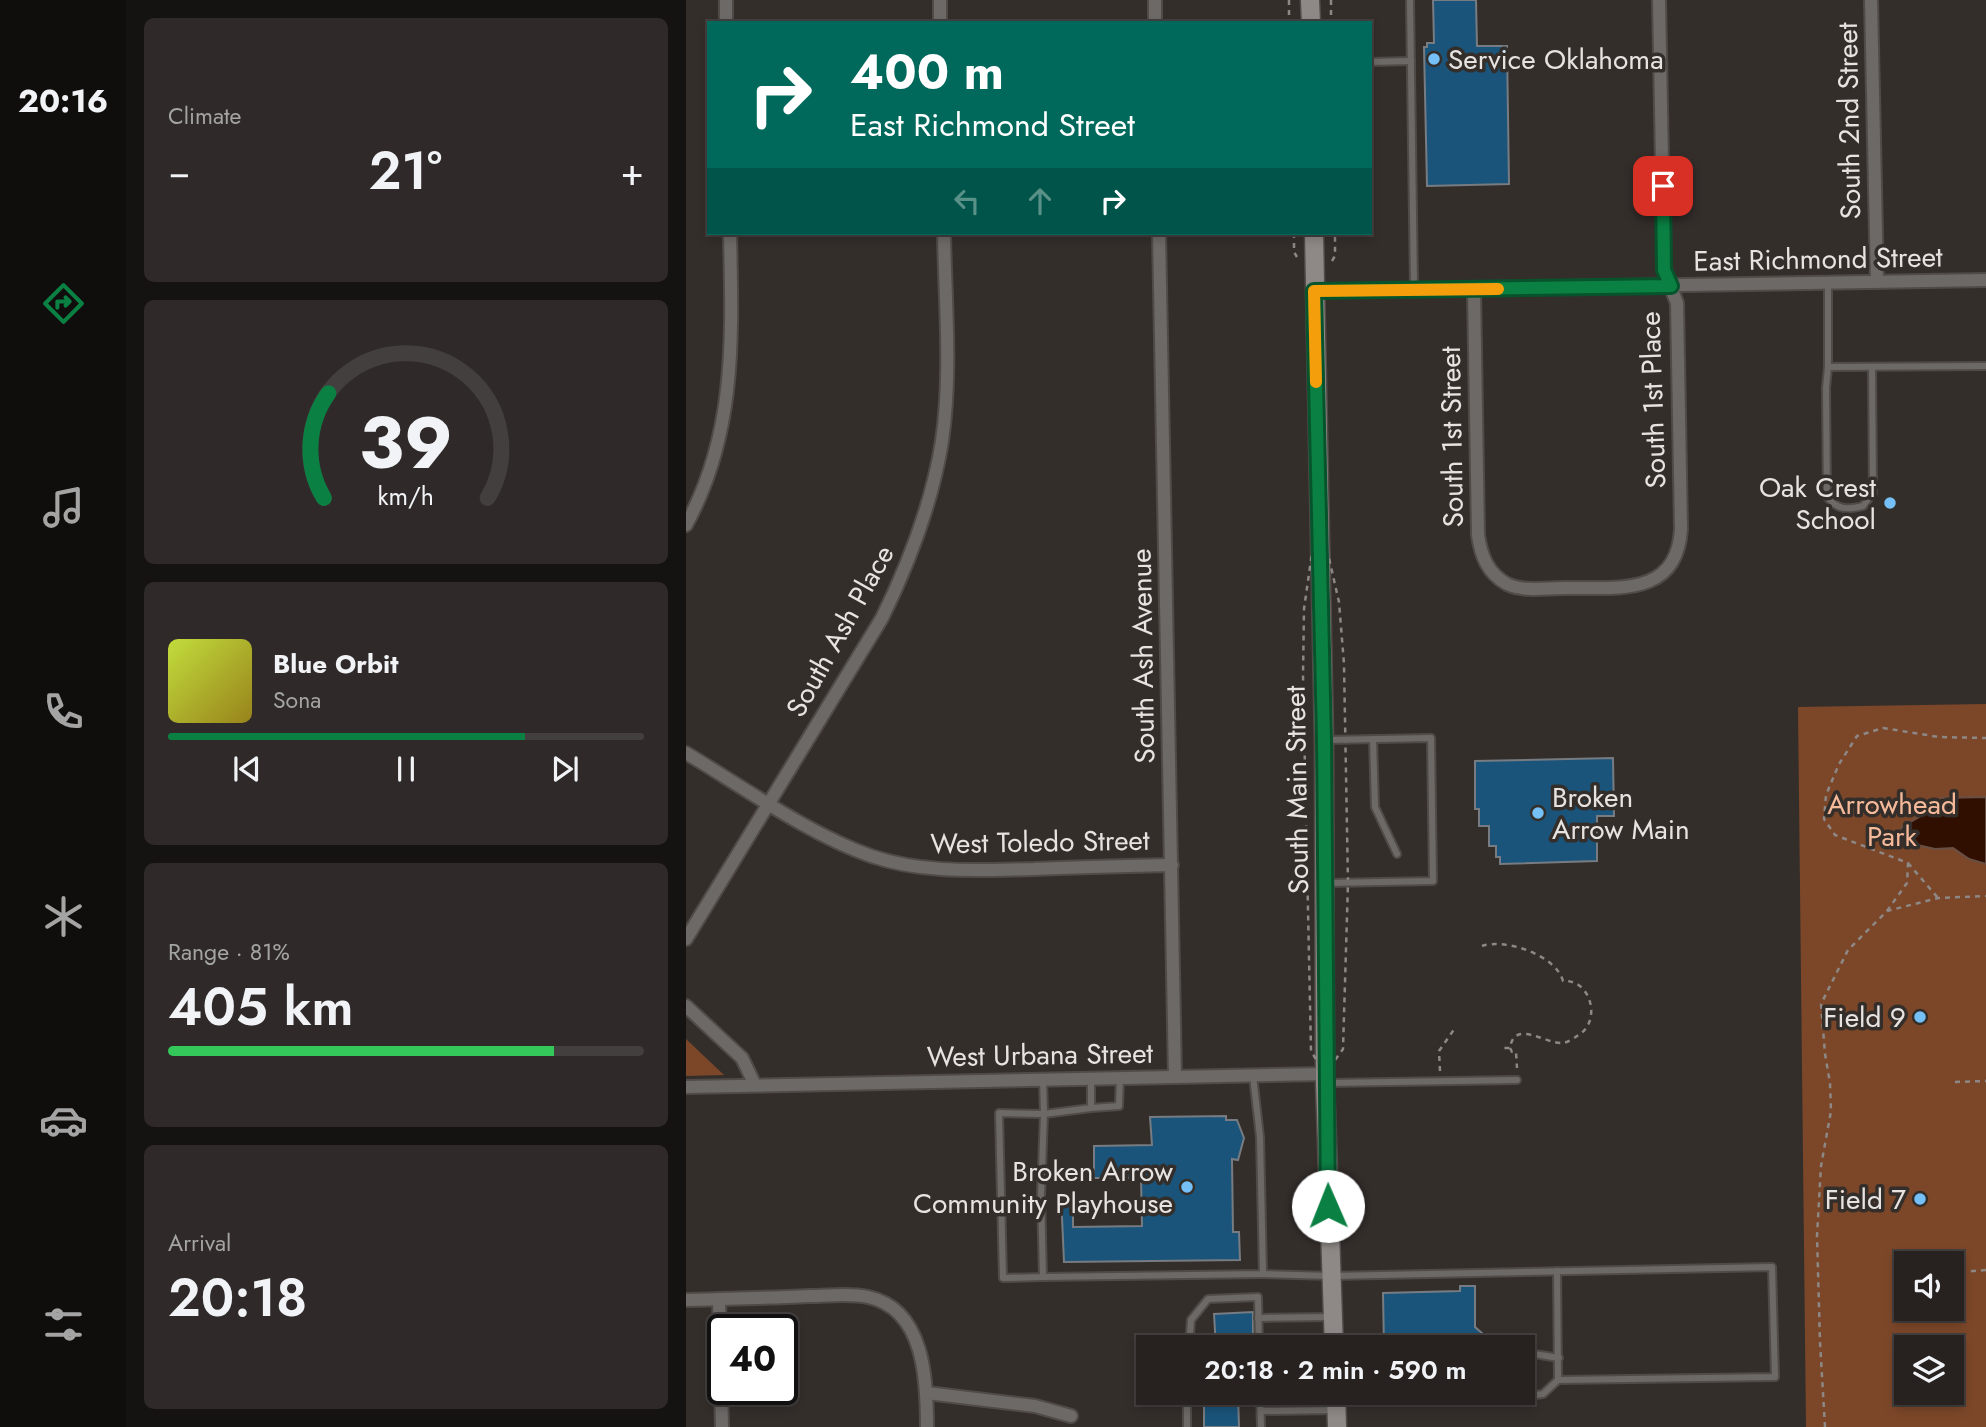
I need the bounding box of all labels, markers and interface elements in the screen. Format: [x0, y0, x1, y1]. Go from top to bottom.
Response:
street label: South 2nd Street [1827, 22, 1871, 220]
text: 400 m [850, 37, 1004, 107]
place label: Service Oklahoma [1448, 39, 1664, 80]
icon: right [735, 49, 826, 140]
marker: Service Oklahoma [1426, 51, 1442, 67]
text: 20:16 [18, 78, 108, 124]
text: Climate [168, 99, 241, 133]
text: East Richmond Street [850, 102, 1135, 148]
text: 21° [369, 133, 442, 209]
text: − [168, 144, 190, 199]
text: + [621, 144, 644, 199]
pin [1633, 156, 1693, 216]
icon: arrive [1644, 167, 1682, 205]
icon: left [948, 182, 986, 220]
icon: ahead [1021, 182, 1059, 220]
icon: right [1094, 182, 1132, 220]
street label: East Richmond Street [1693, 236, 1943, 282]
icon: directions [39, 279, 88, 328]
street label: South 1st Place [1629, 311, 1677, 489]
street label: South 1st Street [1430, 346, 1474, 528]
text: 39 [359, 390, 453, 495]
place label: Oak Crest School [1759, 467, 1876, 540]
text: km/h [378, 477, 434, 513]
icon: music [39, 483, 88, 532]
marker: Oak Crest School [1882, 495, 1898, 511]
street label: South Ash Place [776, 538, 904, 724]
street label: South Ash Avenue [1121, 548, 1165, 764]
text: Blue Orbit [273, 645, 398, 683]
text: Sona [273, 683, 321, 717]
street label: South Main Street [1275, 685, 1319, 895]
icon: phone [39, 687, 88, 736]
icon: previous [228, 750, 266, 788]
icon: pause [387, 750, 425, 788]
icon: next [546, 750, 584, 788]
place label: Broken Arrow Main [1552, 777, 1690, 850]
park label: Arrowhead Park [1827, 784, 1957, 857]
marker: Broken Arrow Main [1530, 805, 1546, 821]
street label: West Toledo Street [930, 820, 1150, 864]
icon: climate [39, 892, 88, 941]
text: Range · 81% [168, 935, 290, 969]
text: 405 km [168, 969, 353, 1045]
place label: Field 9 [1823, 997, 1906, 1038]
marker: Field 9 [1912, 1009, 1928, 1025]
street label: West Urbana Street [927, 1033, 1154, 1077]
icon: car [39, 1096, 88, 1145]
place label: Broken Arrow Community Playhouse [913, 1151, 1173, 1224]
position arrow [1291, 1169, 1365, 1243]
marker: Broken Arrow Community Playhouse [1179, 1179, 1195, 1195]
place label: Field 7 [1825, 1179, 1906, 1220]
marker: Field 7 [1912, 1191, 1928, 1207]
text: Arrival [168, 1226, 231, 1260]
map controls [1894, 1251, 1964, 1405]
button: sound [1894, 1251, 1964, 1321]
text: 20:18 [168, 1260, 307, 1336]
icon: filters [39, 1300, 88, 1349]
speed limit sign: 40 [707, 1314, 798, 1405]
button: layers [1894, 1335, 1964, 1405]
text: 20:18 · 2 min · 590 m [1204, 1351, 1467, 1389]

